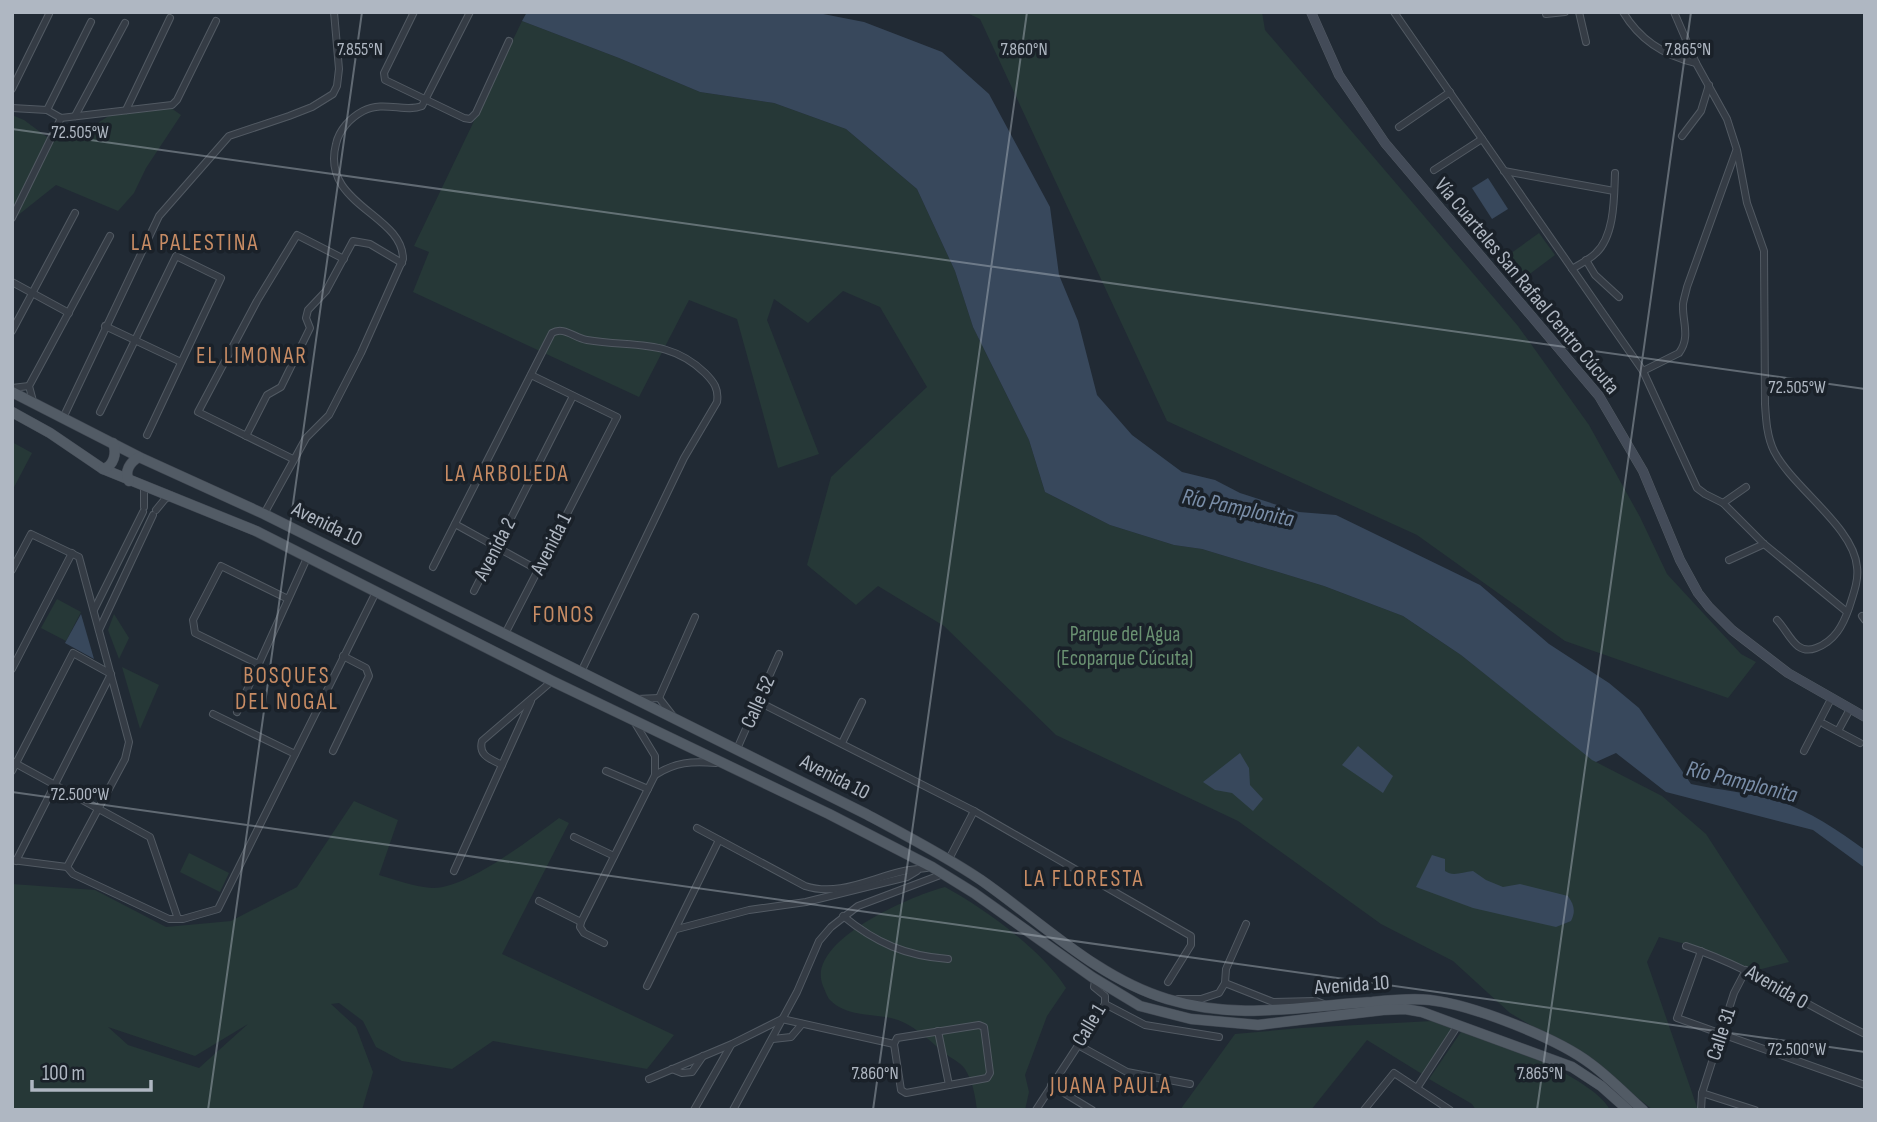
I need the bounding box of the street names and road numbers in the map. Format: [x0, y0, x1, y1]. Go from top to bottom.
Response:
street label: Vía Cuarteles San Rafael Centro Cúcuta [1429, 173, 1625, 399]
street label: Avenida 10 [287, 496, 366, 552]
street label: Avenida 1 [525, 509, 577, 580]
street label: Avenida 2 [468, 514, 521, 585]
street label: Calle 52 [735, 672, 781, 732]
street label: Avenida 10 [795, 748, 874, 805]
street label: Avenida 0 [1741, 959, 1813, 1015]
street label: Avenida 10 [1313, 970, 1390, 1000]
street label: Calle 1 [1067, 999, 1112, 1051]
street label: Calle 31 [1701, 1004, 1741, 1063]

